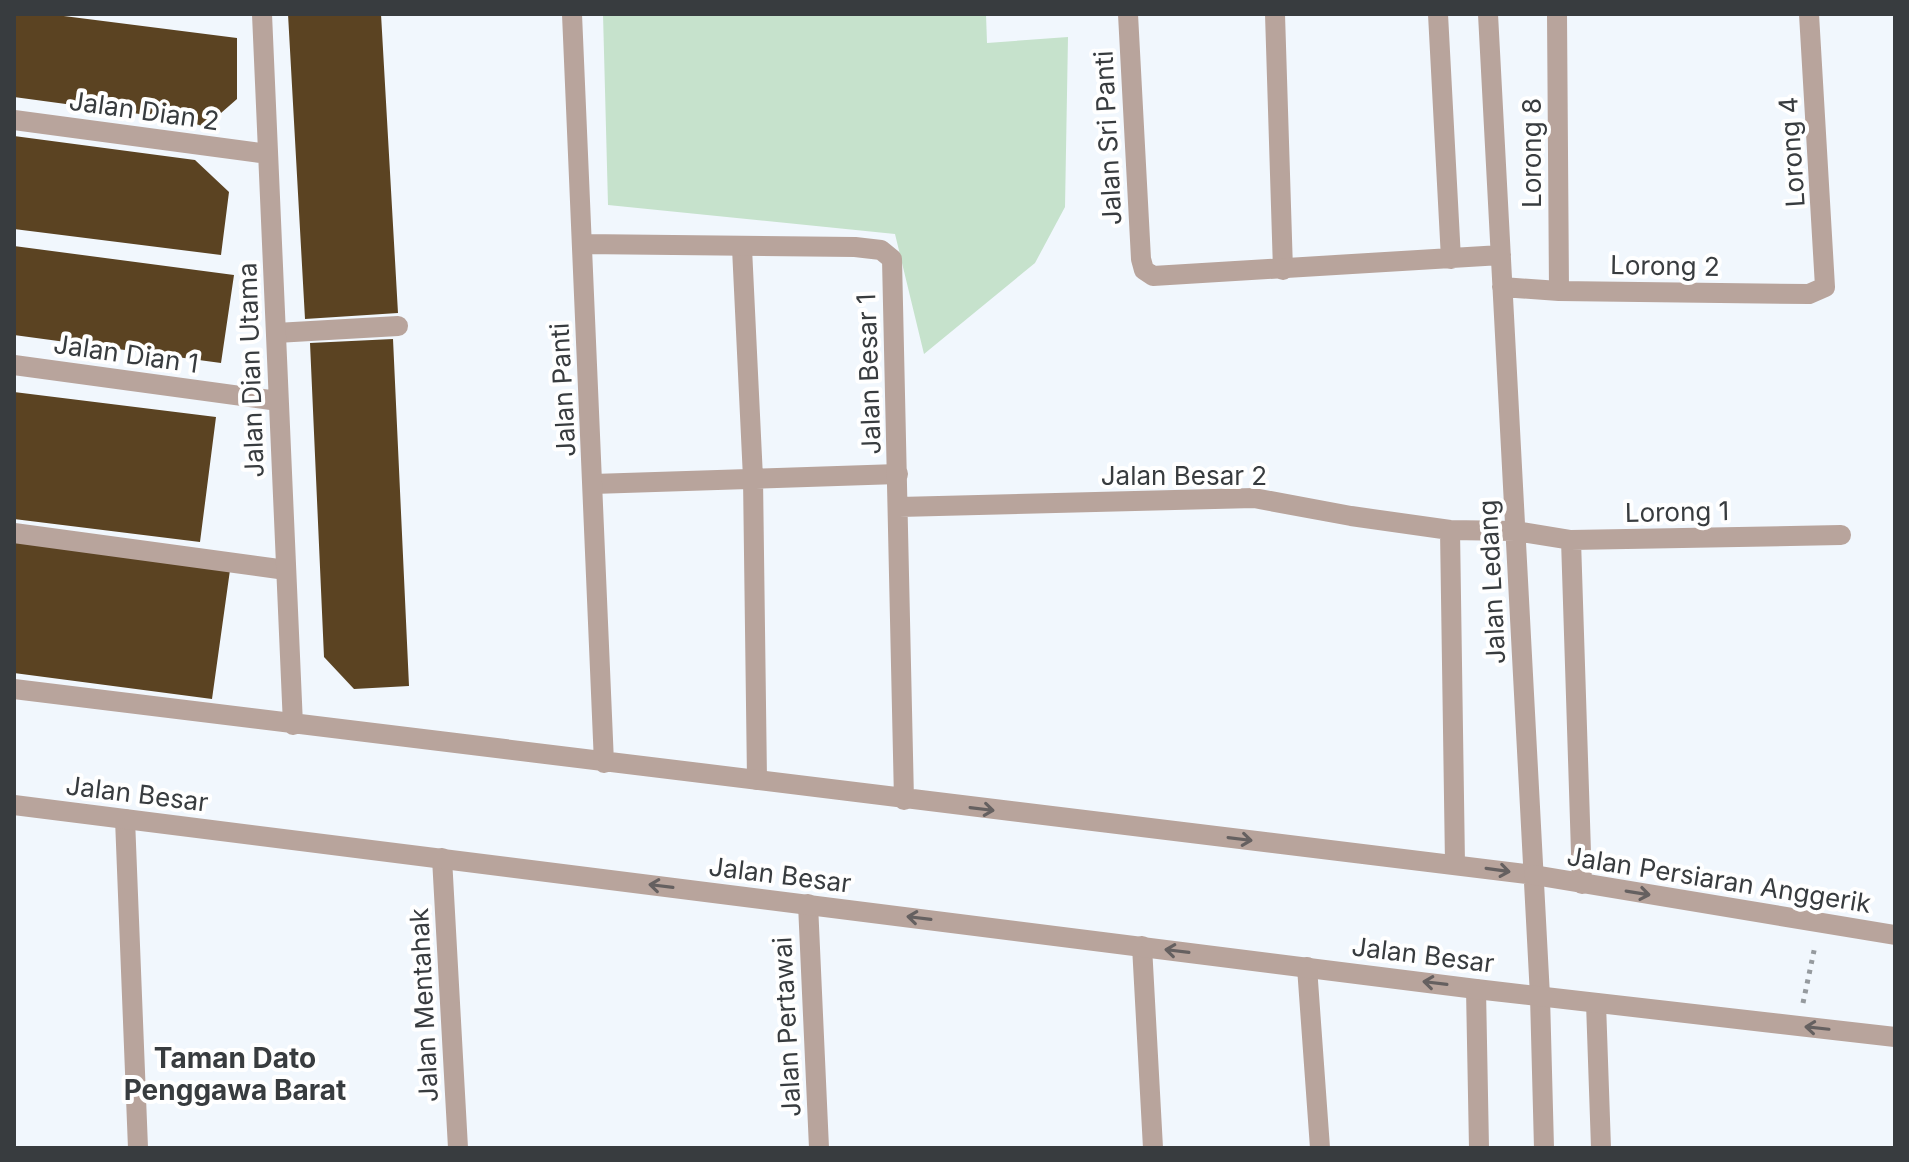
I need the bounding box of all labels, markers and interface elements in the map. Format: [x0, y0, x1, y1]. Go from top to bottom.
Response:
street label: Jalan Sri Panti [1087, 50, 1128, 226]
street label: Jalan Dian 2 [67, 85, 221, 136]
street label: Lorong 4 [1772, 96, 1811, 208]
street label: Lorong 8 [1516, 98, 1547, 208]
street label: Lorong 2 [1610, 249, 1720, 282]
street label: Jalan Dian Utama [231, 262, 270, 478]
street label: Jalan Besar 1 [850, 293, 887, 455]
street label: Jalan Panti [544, 322, 581, 458]
street label: Jalan Dian 1 [52, 328, 200, 379]
street label: Jalan Besar 2 [1101, 460, 1267, 491]
street label: Lorong 1 [1625, 495, 1729, 528]
street label: Jalan Ledang [1472, 499, 1511, 665]
street label: Jalan Besar [64, 769, 210, 818]
one-way arrow [968, 802, 995, 817]
one-way arrow [1226, 832, 1253, 847]
street label: Jalan Persiaran Anggerik [1565, 840, 1873, 919]
street label: Jalan Besar [707, 850, 853, 899]
one-way arrow [1484, 863, 1511, 878]
one-way arrow [649, 878, 674, 893]
one-way arrow [1625, 886, 1651, 901]
street label: Jalan Mentahak [403, 907, 444, 1103]
one-way arrow [906, 911, 933, 926]
street label: Jalan Besar [1350, 930, 1496, 979]
street label: Jalan Pertawai [766, 936, 807, 1118]
one-way arrow [1164, 943, 1191, 958]
one-way arrow [1423, 975, 1448, 990]
one-way arrow [1805, 1020, 1831, 1035]
district label: Taman Dato Penggawa Barat [124, 1041, 346, 1107]

